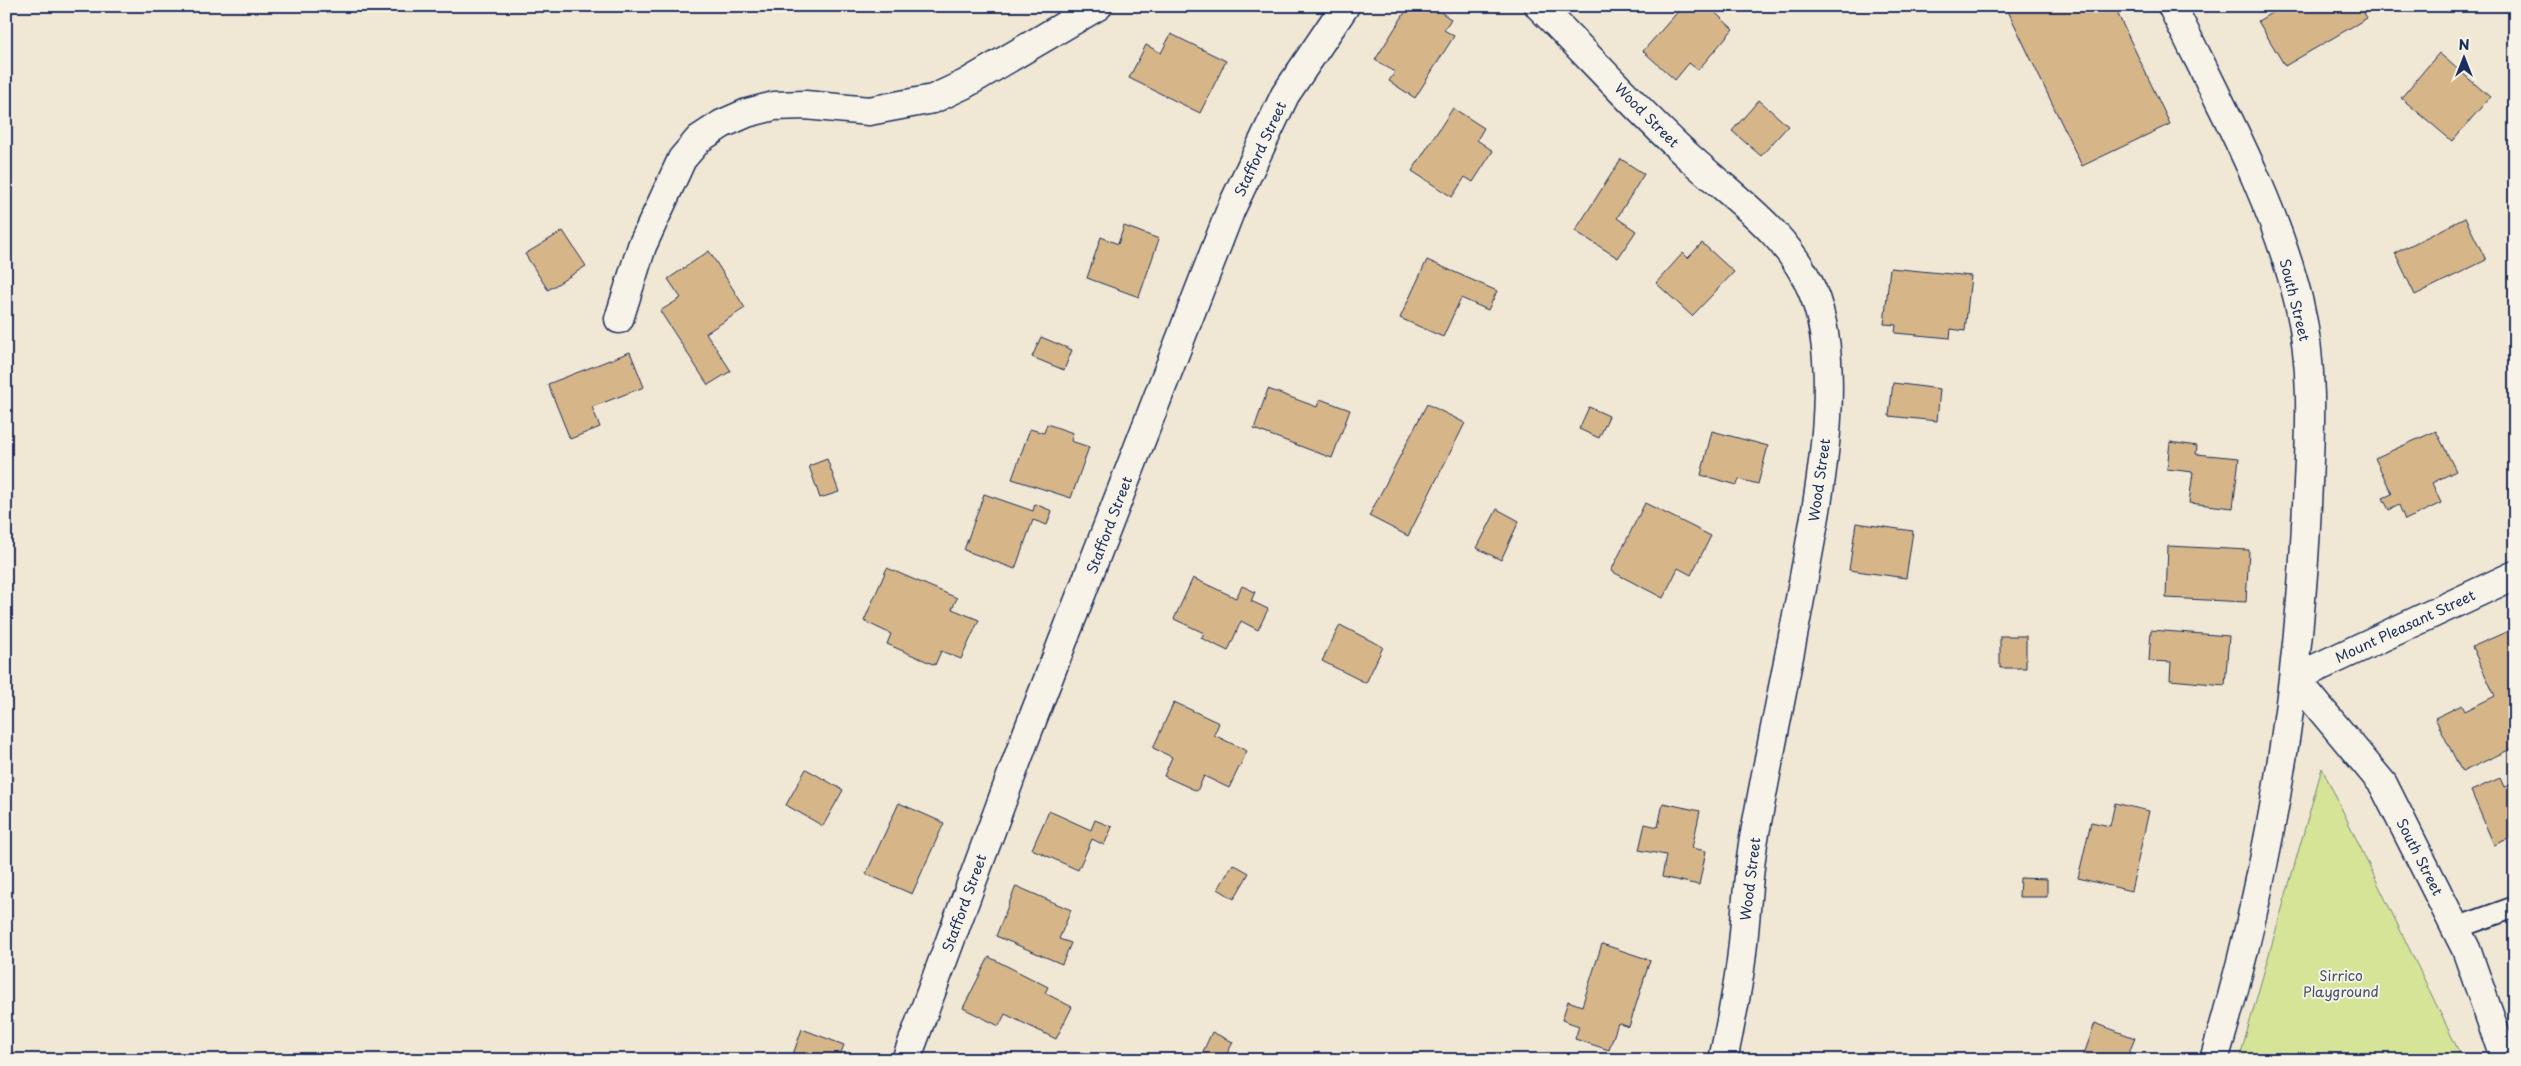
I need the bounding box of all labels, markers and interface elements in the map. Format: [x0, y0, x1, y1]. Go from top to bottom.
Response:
north arrow [2438, 32, 2488, 82]
text: N [2458, 34, 2470, 55]
street label: Wood Street [1610, 78, 1684, 152]
street label: Stafford Street [1229, 98, 1291, 200]
street label: South Street [2275, 257, 2315, 344]
street label: Wood Street [1803, 437, 1835, 523]
street label: Stafford Street [1081, 473, 1137, 577]
street label: Mount Pleasant Street [2332, 584, 2479, 668]
street label: South Street [2392, 815, 2449, 899]
street label: Wood Street [1734, 836, 1766, 922]
street label: Stafford Street [937, 851, 992, 955]
park label: Sirrico Playground [2303, 965, 2379, 1002]

